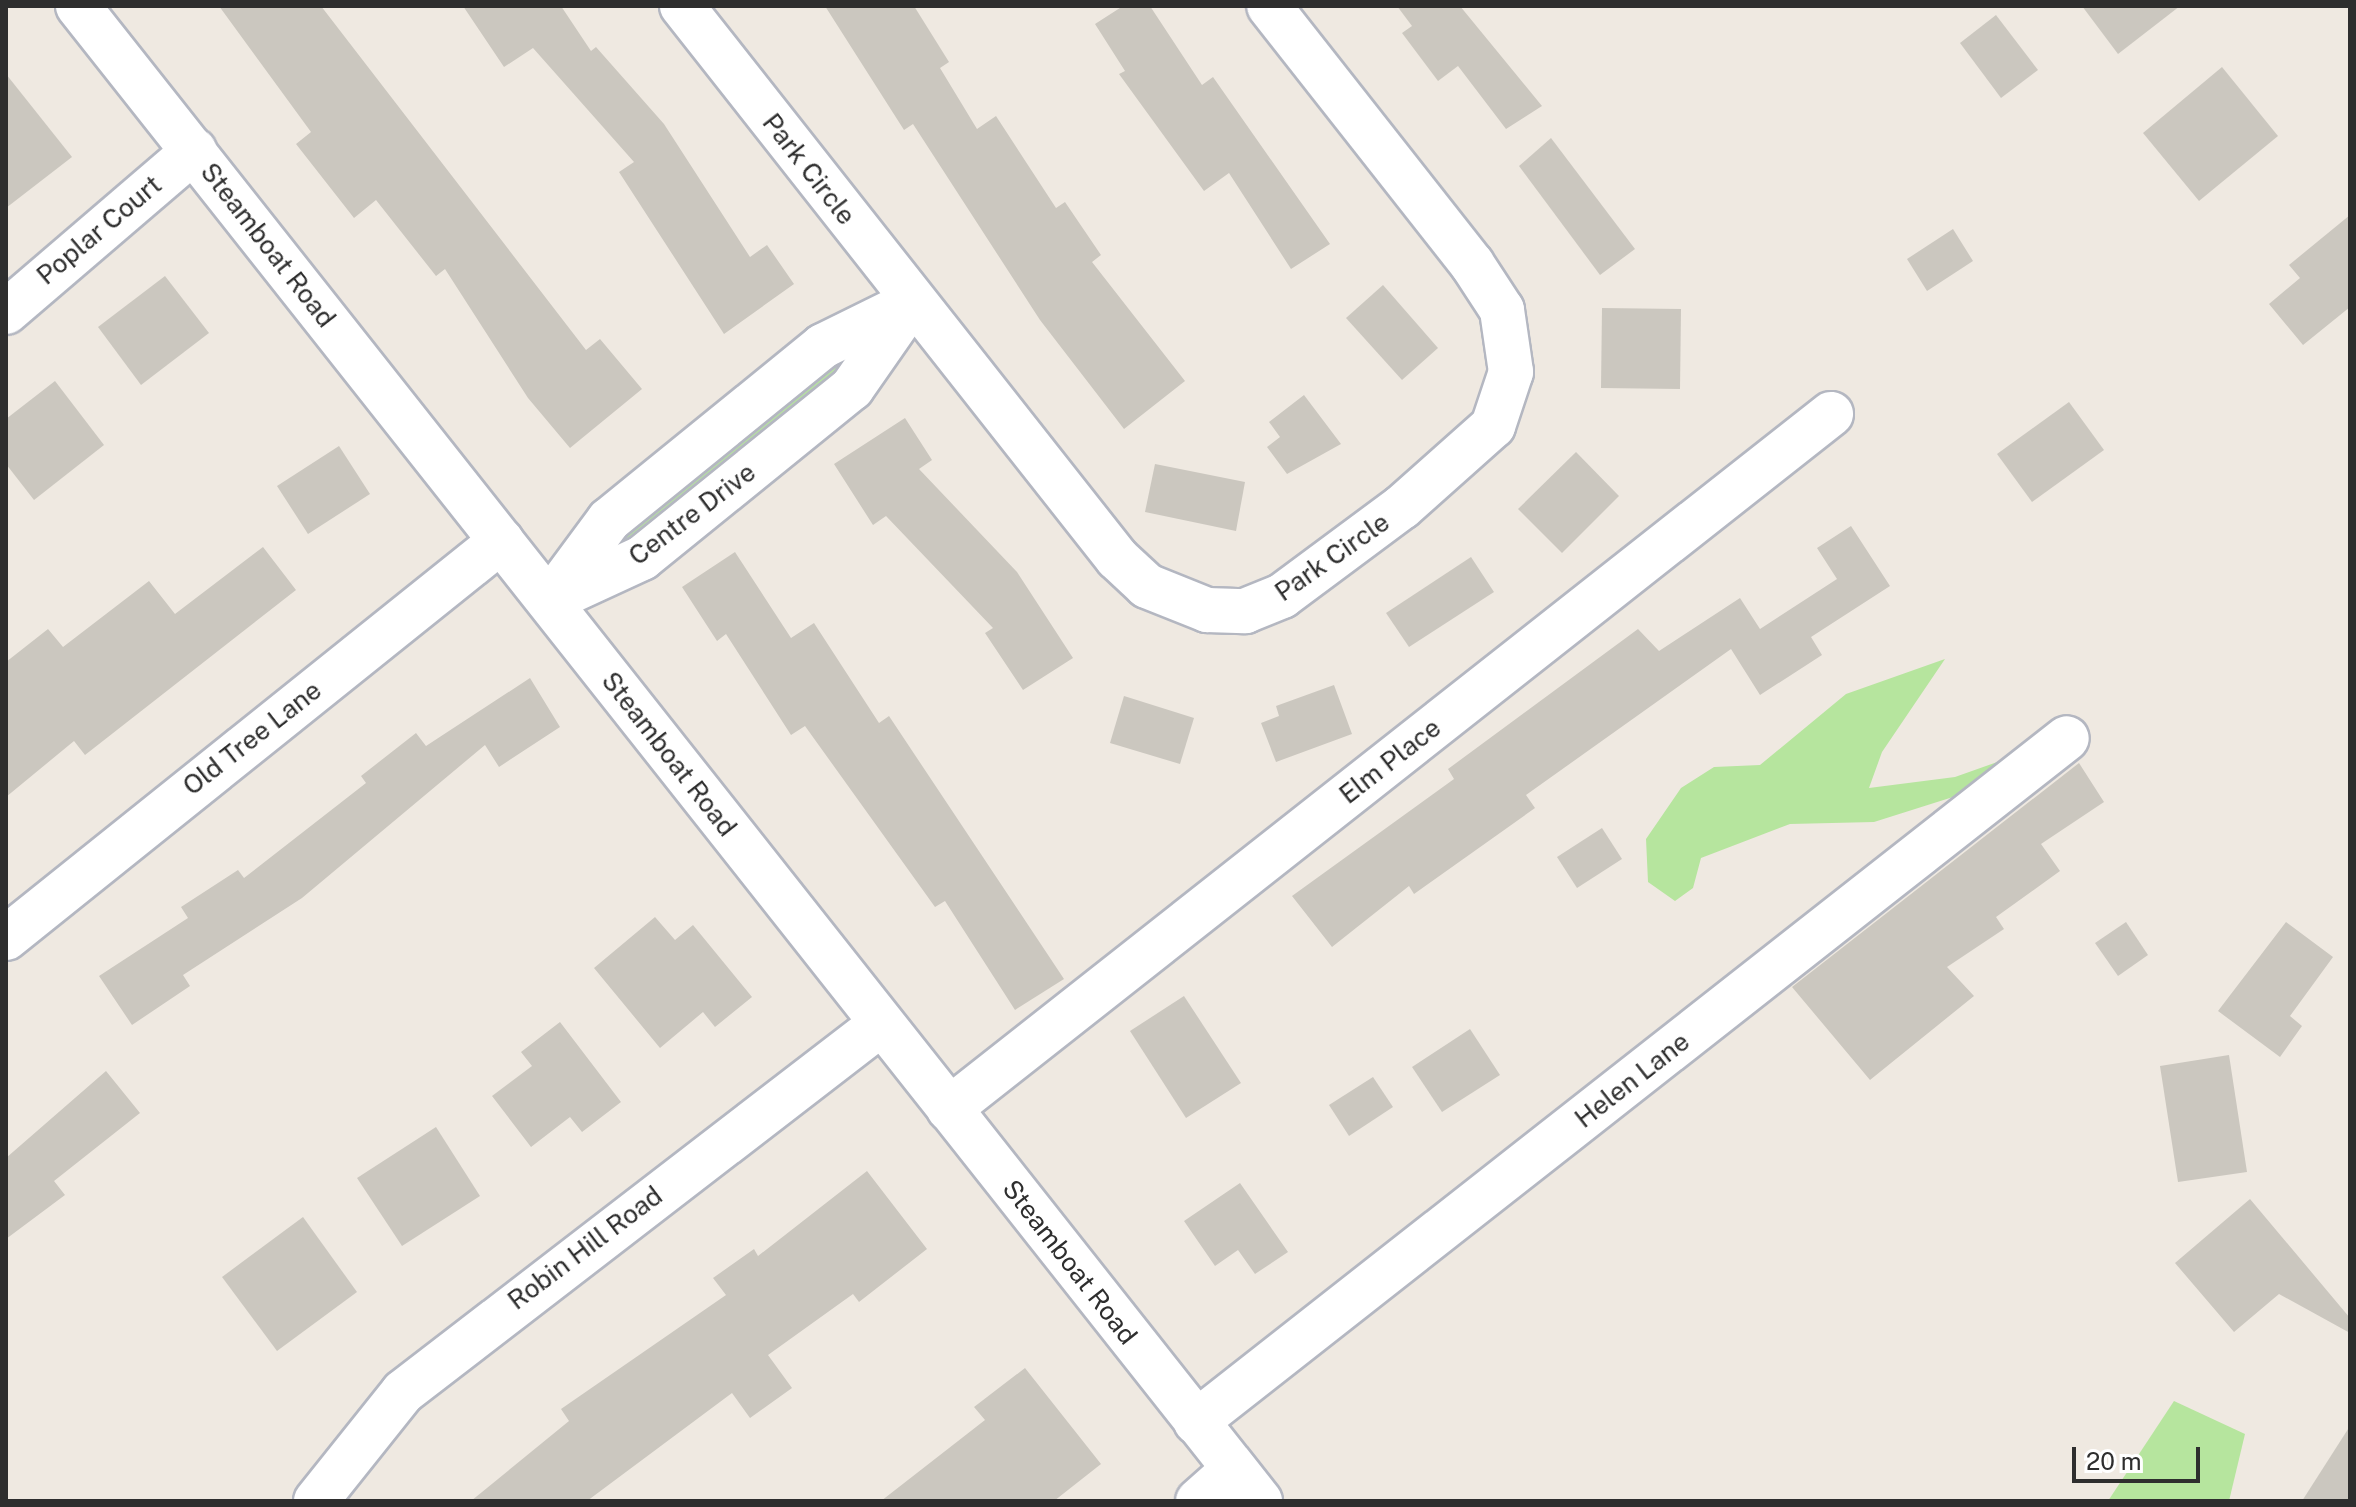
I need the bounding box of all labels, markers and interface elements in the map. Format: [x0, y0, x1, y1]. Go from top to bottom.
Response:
street label: Park Circle [756, 107, 862, 231]
street label: Steamboat Road [194, 157, 342, 333]
street label: Poplar Court [30, 169, 168, 291]
street label: Centre Drive [623, 456, 761, 572]
street label: Park Circle [1269, 506, 1395, 608]
street label: Steamboat Road [595, 666, 743, 842]
street label: Old Tree Lane [177, 674, 327, 802]
street label: Elm Place [1333, 712, 1447, 810]
street label: Helen Lane [1569, 1026, 1695, 1134]
street label: Steamboat Road [996, 1174, 1144, 1350]
street label: Robin Hill Road [502, 1180, 668, 1316]
scale bar [2076, 1431, 2204, 1481]
text: 20 m [2086, 1447, 2142, 1475]

